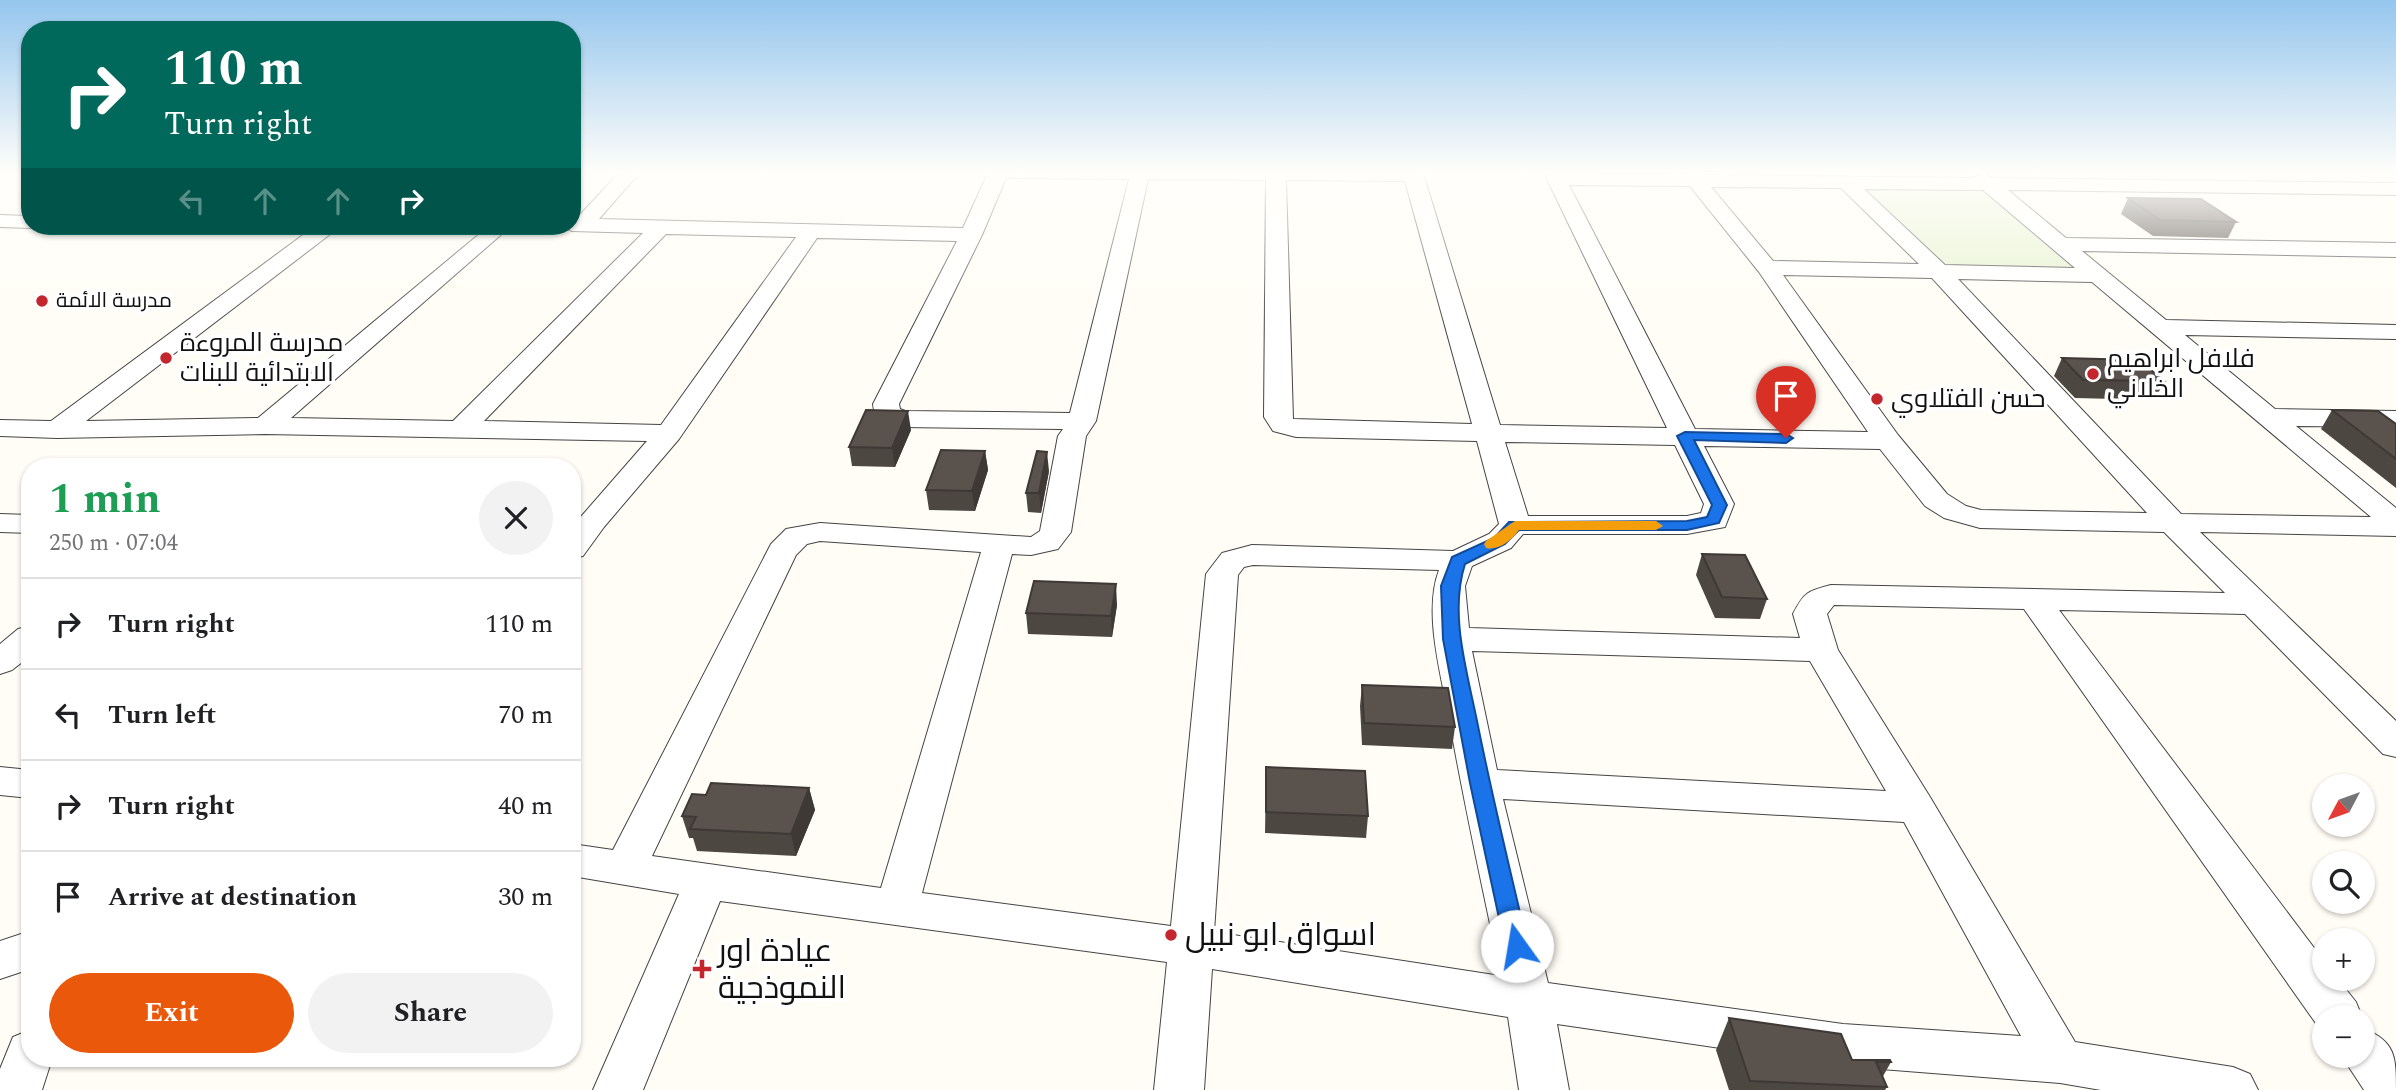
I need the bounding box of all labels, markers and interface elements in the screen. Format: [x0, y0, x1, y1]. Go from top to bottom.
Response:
text: 110 m [164, 32, 303, 107]
icon: right [49, 49, 140, 140]
text: Turn right [164, 100, 312, 149]
icon: left [173, 182, 211, 220]
icon: ahead [246, 182, 284, 220]
icon: ahead [319, 182, 357, 220]
icon: right [392, 182, 430, 220]
place label: مدرسة الائمة [56, 285, 172, 317]
marker: مدرسة الائمة [34, 293, 50, 309]
place label: مدرسة المروءة الابتدائية للبنات [180, 323, 343, 393]
place label: فلافل ابراهيم الخلاني [2107, 339, 2255, 409]
marker: مدرسة المروءة الابتدائية للبنات [158, 350, 174, 366]
pin [1756, 366, 1816, 438]
marker: فلافل ابراهيم الخلاني [2085, 366, 2101, 382]
icon: arrive [1767, 377, 1805, 415]
place label: حسن الفتلاوي [1891, 379, 2045, 419]
marker: حسن الفتلاوي [1869, 391, 1885, 407]
text: 1 min [49, 468, 161, 531]
button: close [479, 481, 553, 555]
text: 250 m · 07:04 [49, 526, 178, 561]
text: Turn right [108, 604, 235, 644]
text: 110 m [485, 604, 553, 644]
icon: right [49, 605, 87, 643]
text: Turn left [108, 695, 216, 735]
text: 70 m [498, 695, 553, 735]
icon: left [49, 696, 87, 734]
north arrow [2312, 774, 2375, 836]
map controls [2312, 774, 2375, 1068]
text: Turn right [108, 786, 235, 826]
text: 40 m [498, 786, 553, 826]
icon: right [49, 787, 87, 825]
button: search [2312, 851, 2375, 914]
text: Arrive at destination [108, 877, 357, 917]
text: 30 m [498, 877, 553, 917]
icon: arrive [49, 878, 87, 916]
position arrow [1480, 909, 1554, 983]
place label: اسواق ابو نبيل [1185, 911, 1376, 960]
place label: عيادة اور النموذجية [716, 927, 846, 1013]
marker: اسواق ابو نبيل [1163, 927, 1179, 943]
button: + [2312, 928, 2375, 991]
marker: عيادة اور النموذجية [692, 959, 712, 979]
button: Exit [49, 973, 294, 1053]
button: Share [308, 973, 553, 1053]
button: − [2312, 1005, 2375, 1068]

